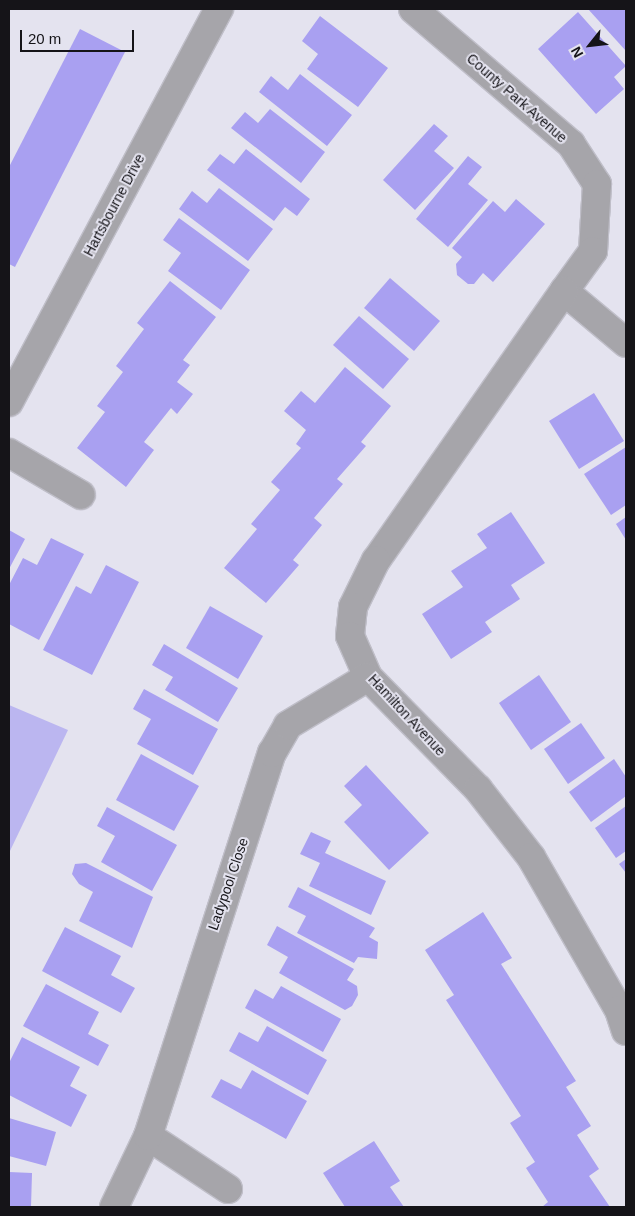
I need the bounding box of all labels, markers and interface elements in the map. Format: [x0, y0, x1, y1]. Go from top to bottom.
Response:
scale bar [22, 20, 136, 52]
north arrow [565, 20, 615, 70]
text: 20 m [28, 30, 61, 47]
text: N [567, 44, 586, 61]
street label: County Park Avenue [463, 50, 571, 146]
street label: Hartsbourne Drive [80, 151, 148, 259]
street label: Hamilton Avenue [365, 670, 449, 760]
street label: Ladypool Close [204, 836, 252, 932]

